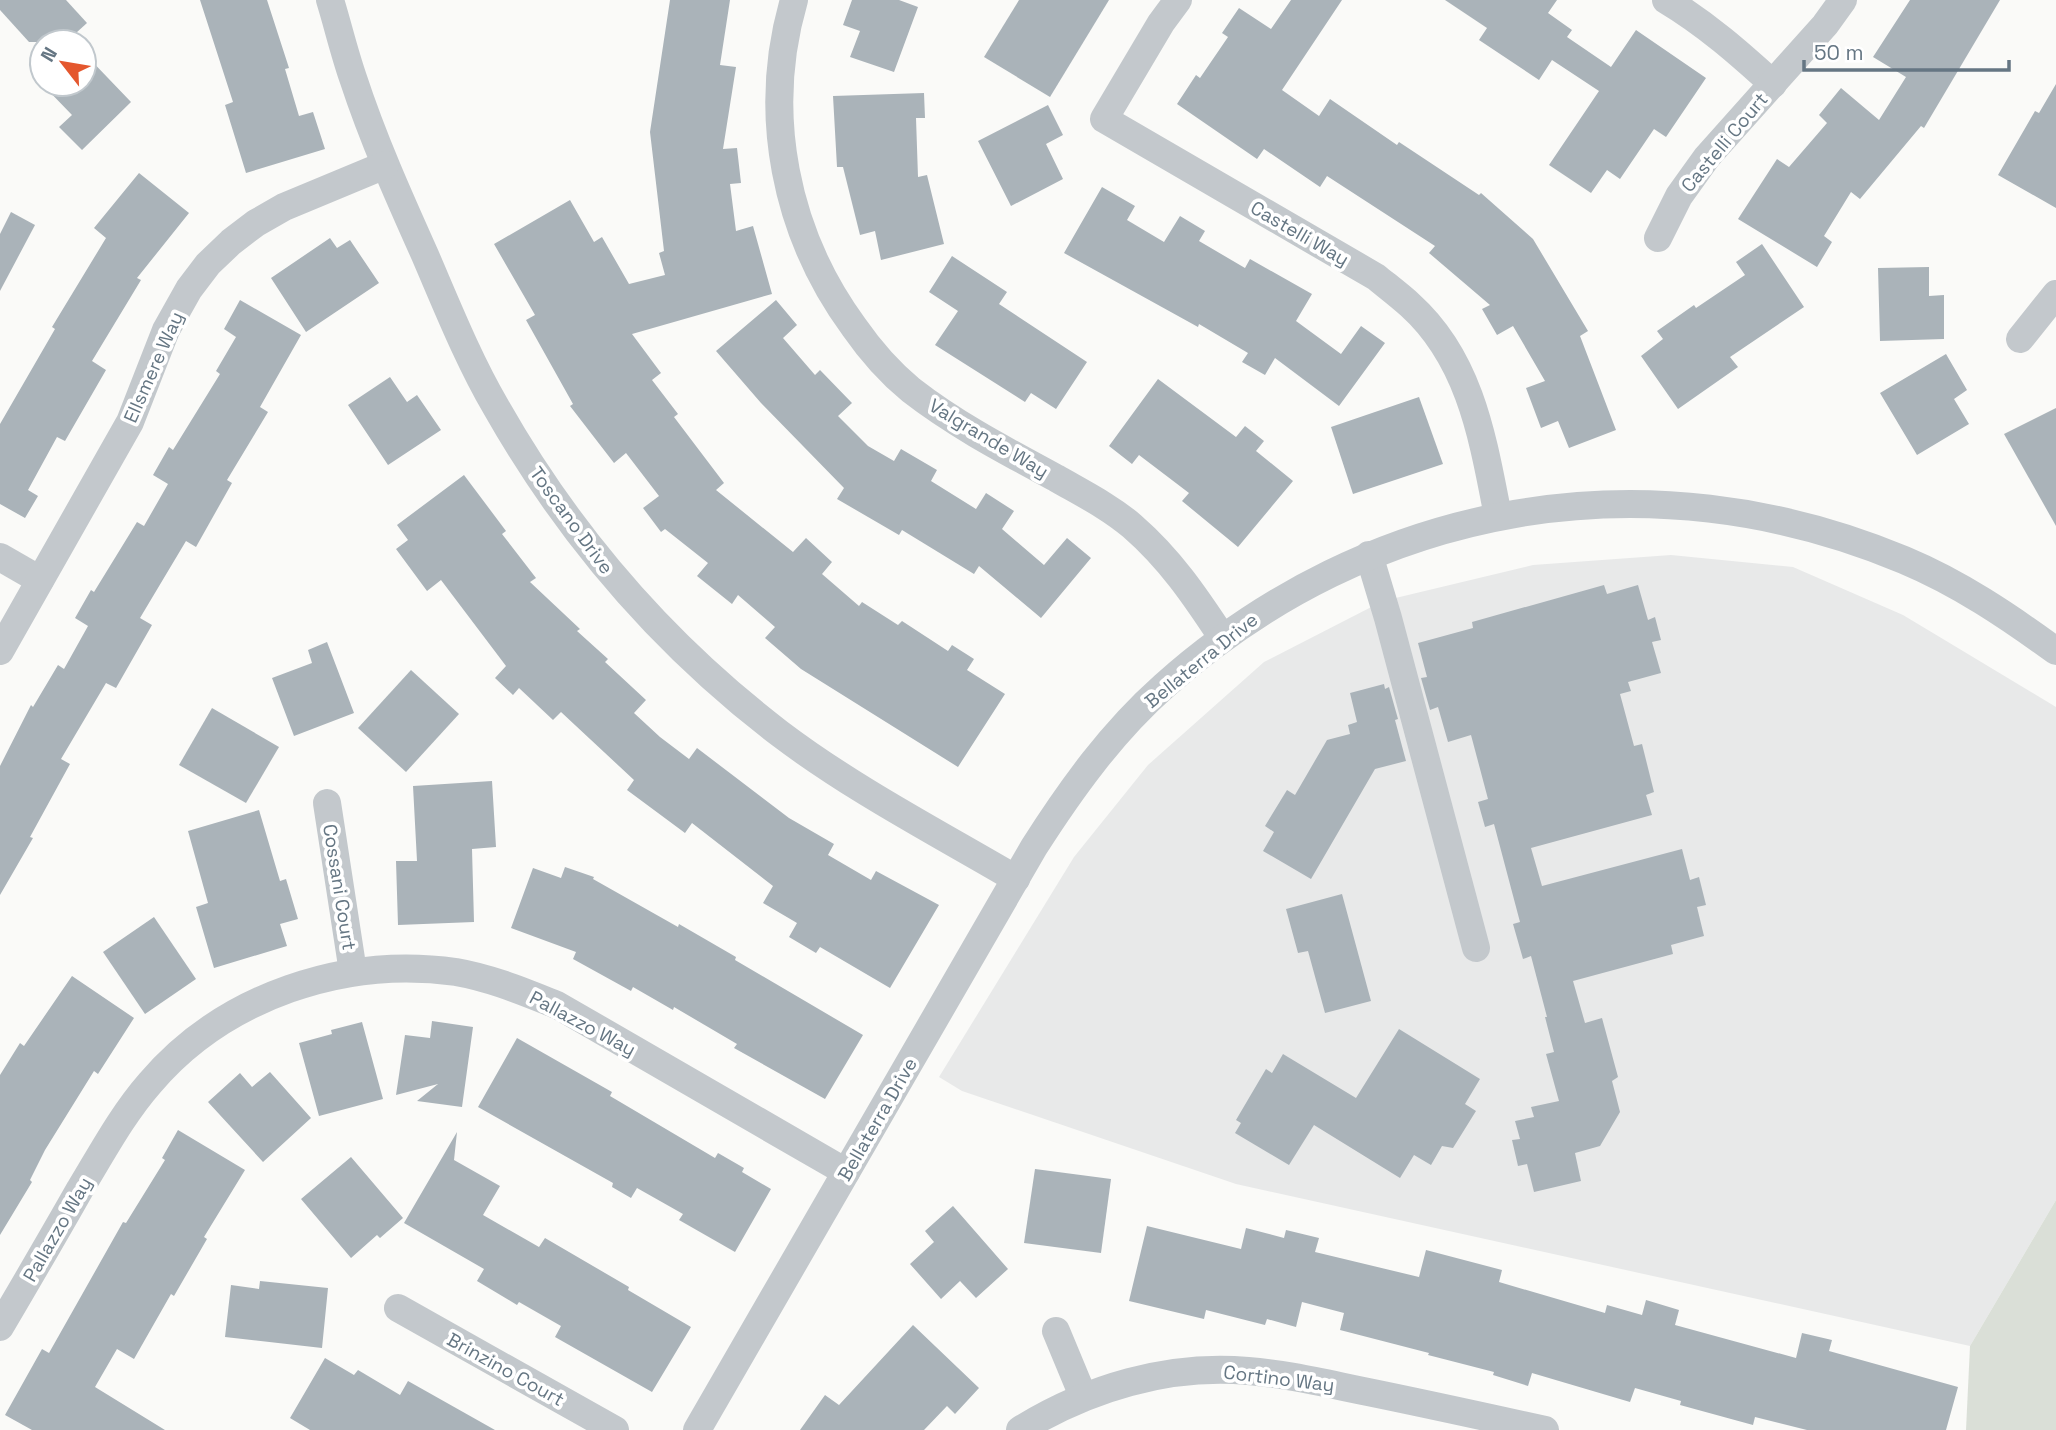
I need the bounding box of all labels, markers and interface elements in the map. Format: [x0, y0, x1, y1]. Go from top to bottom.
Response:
north arrow [28, 28, 98, 98]
scale bar [1804, 28, 2009, 72]
text: 50 m [1814, 39, 1864, 66]
text: N [35, 43, 63, 66]
street label: Castelli Court [1675, 87, 1773, 197]
street label: Castelli Way [1246, 195, 1354, 272]
street label: Ellsmere Way [118, 308, 189, 427]
street label: Valgrande Way [924, 393, 1053, 484]
street label: Toscano Drive [524, 462, 619, 579]
street label: Bellaterra Drive [1140, 607, 1263, 714]
street label: Cossani Court [317, 822, 362, 952]
street label: Pallazzo Way [525, 985, 640, 1062]
street label: Bellaterra Drive [832, 1053, 923, 1185]
street label: Pallazzo Way [17, 1172, 98, 1286]
street label: Brinzino Court [443, 1327, 569, 1412]
street label: Cortino Way [1222, 1359, 1336, 1398]

